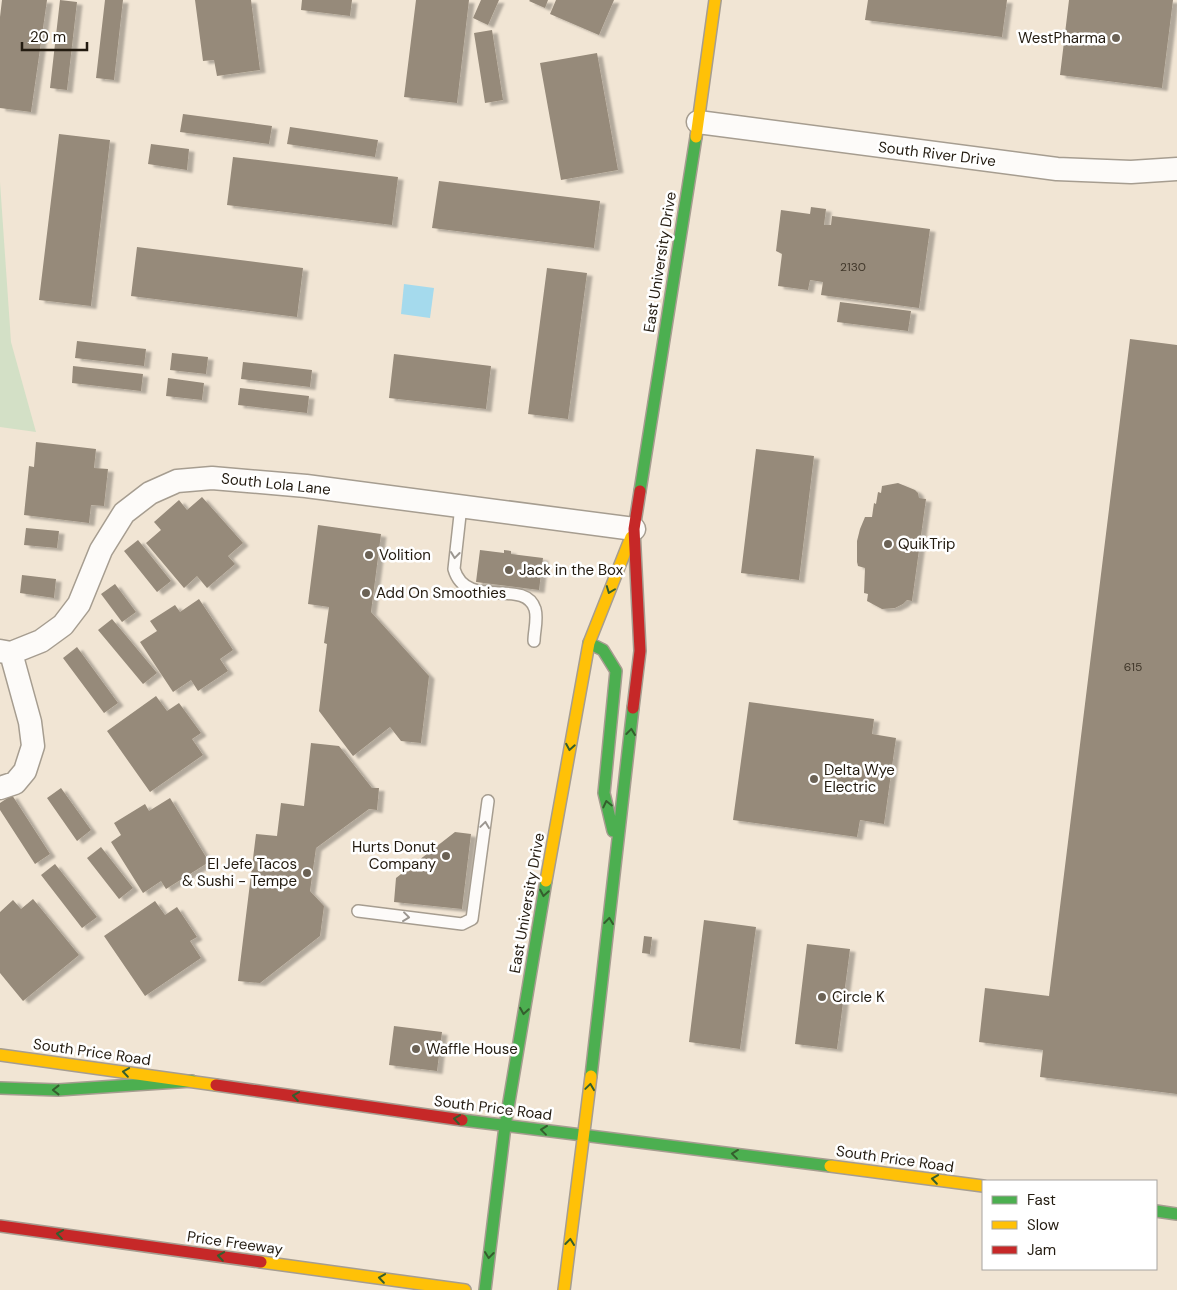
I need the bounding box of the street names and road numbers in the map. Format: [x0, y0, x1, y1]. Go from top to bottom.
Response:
street label: South River Drive [877, 137, 997, 171]
street label: East University Drive [639, 190, 681, 334]
street label: South Lola Lane [220, 468, 332, 500]
street label: East University Drive [505, 831, 549, 975]
street label: South Price Road [32, 1034, 152, 1070]
street label: South Price Road [433, 1091, 553, 1125]
street label: South Price Road [835, 1141, 955, 1177]
street label: Price Freeway [186, 1226, 285, 1260]

